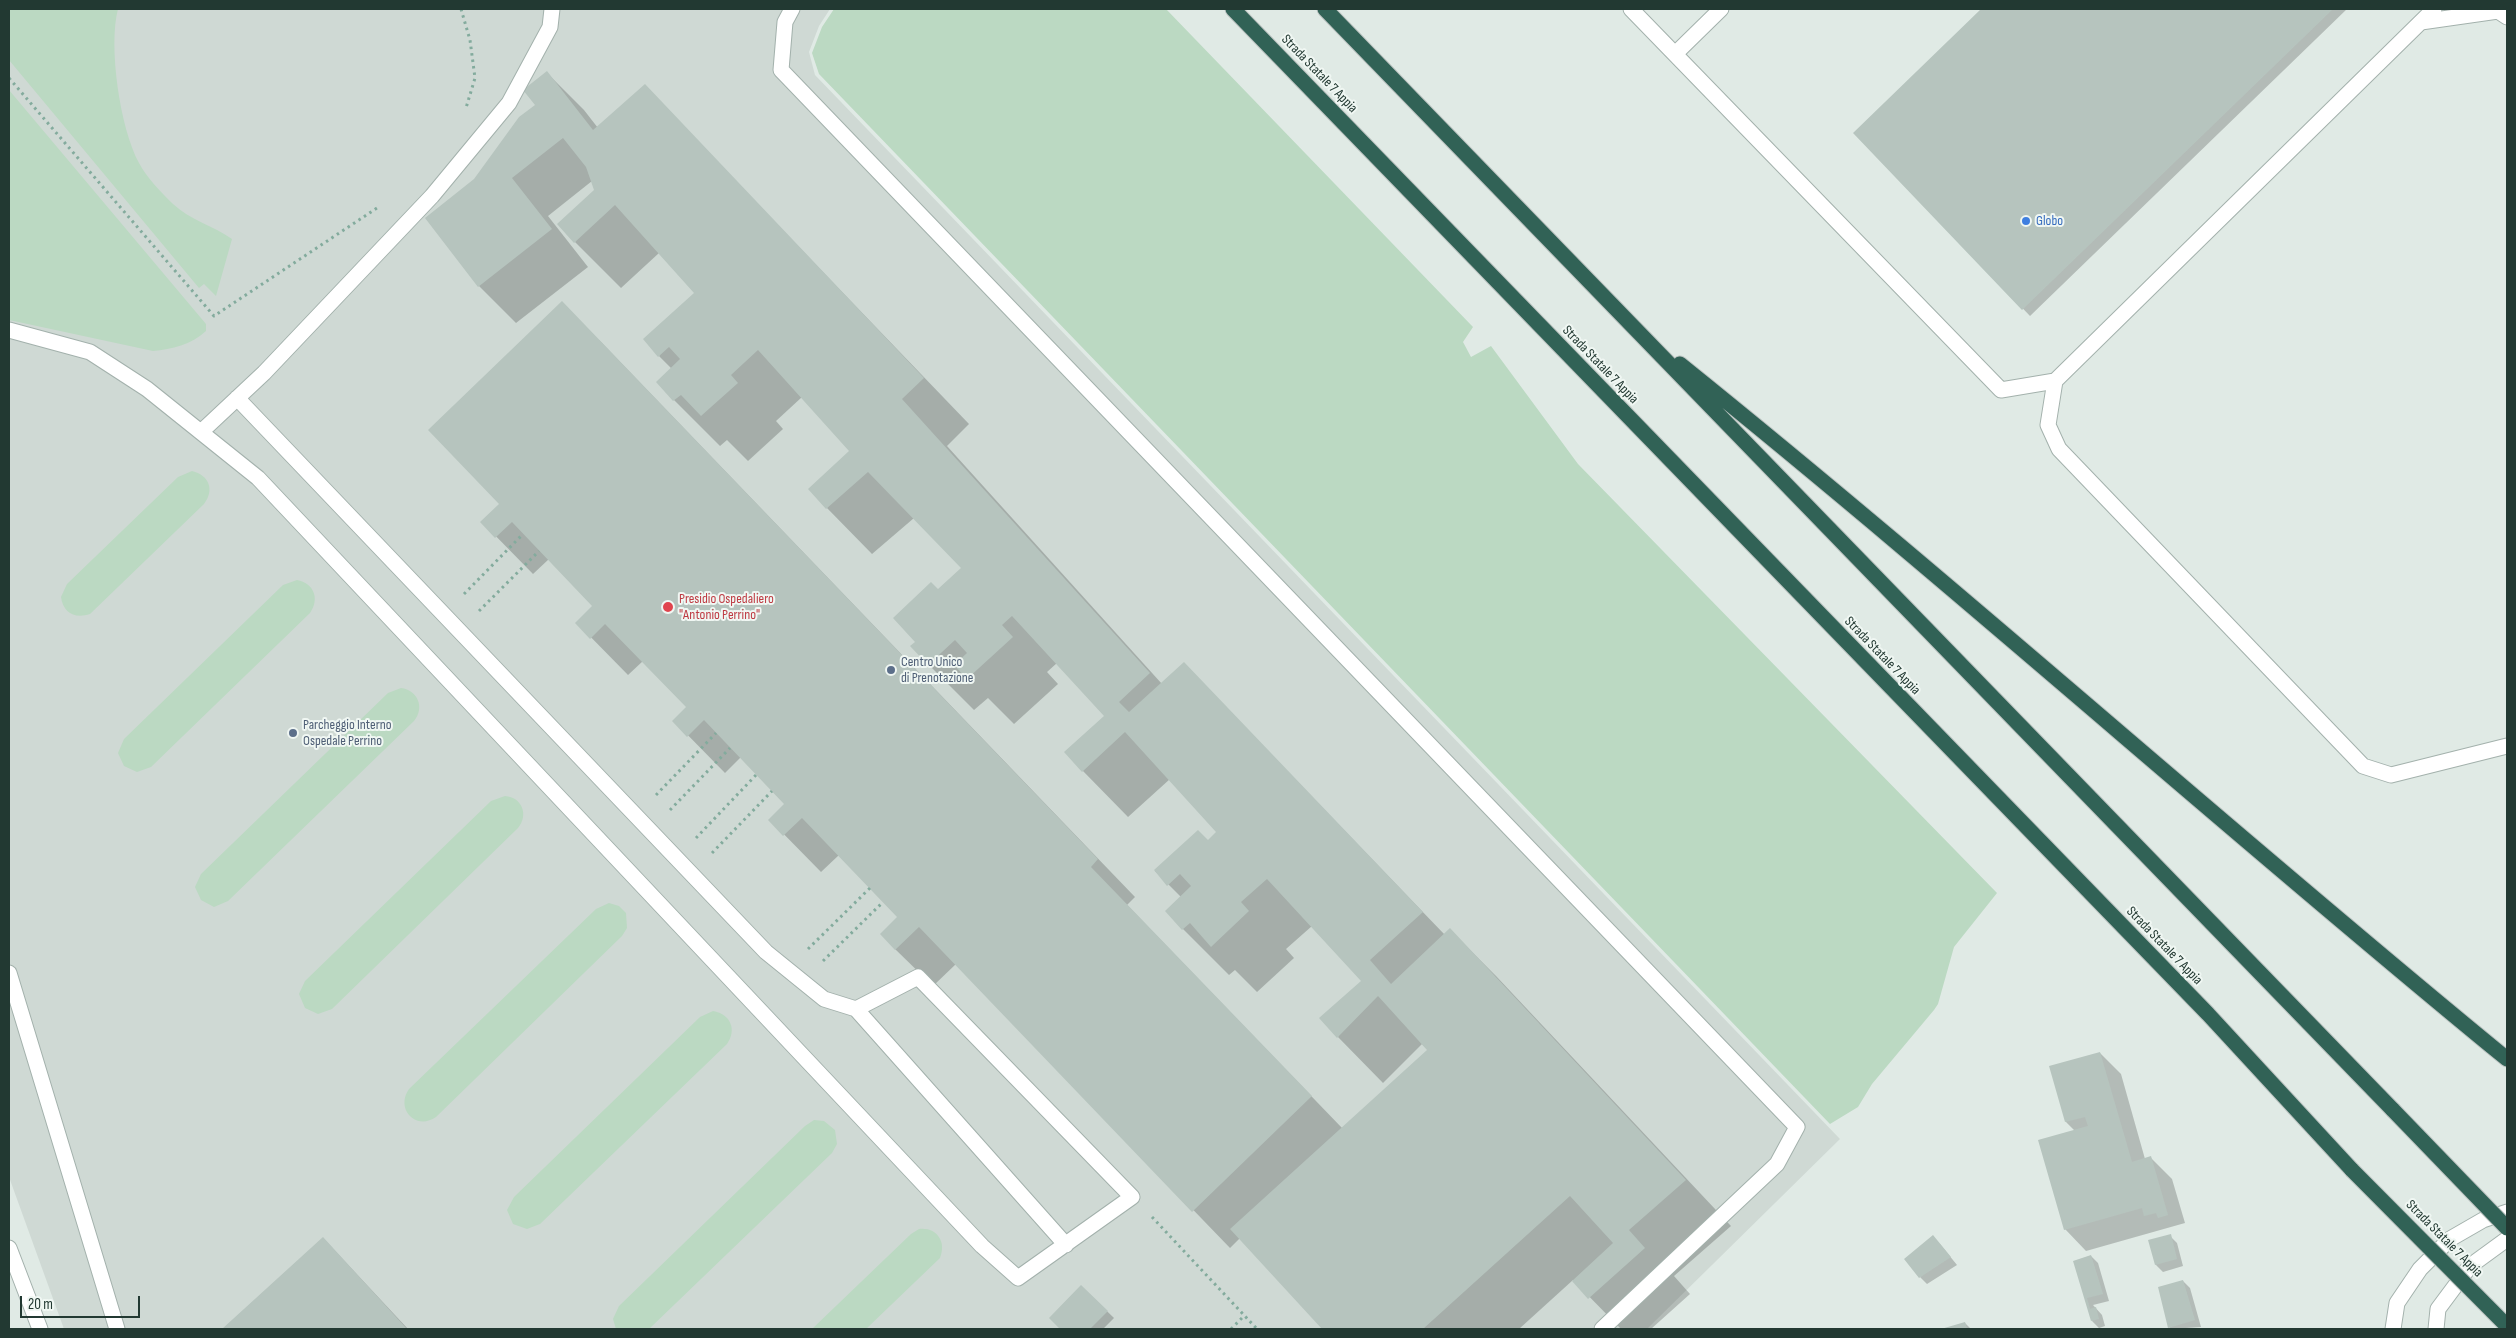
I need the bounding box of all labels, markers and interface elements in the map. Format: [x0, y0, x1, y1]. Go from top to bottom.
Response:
street label: Strada Statale 7 Appia [1277, 31, 1361, 117]
place label: Globo [2036, 213, 2063, 229]
marker: Globo [2020, 215, 2032, 227]
street label: Strada Statale 7 Appia [1558, 322, 1642, 408]
place label: Presidio Ospedaliero "Antonio Perrino" [679, 591, 774, 624]
marker: Presidio Ospedaliero "Antonio Perrino" [661, 600, 675, 614]
street label: Strada Statale 7 Appia [1840, 613, 1924, 699]
place label: Centro Unico di Prenotazione [901, 654, 973, 686]
marker: Centro Unico di Prenotazione [885, 664, 897, 676]
place label: Parcheggio Interno Ospedale Perrino [303, 717, 391, 750]
marker: Parcheggio Interno Ospedale Perrino [287, 727, 299, 739]
street label: Strada Statale 7 Appia [2122, 903, 2206, 989]
street label: Strada Statale 7 Appia [2402, 1197, 2486, 1281]
scale bar [22, 1286, 142, 1318]
text: 20 m [28, 1295, 53, 1314]

